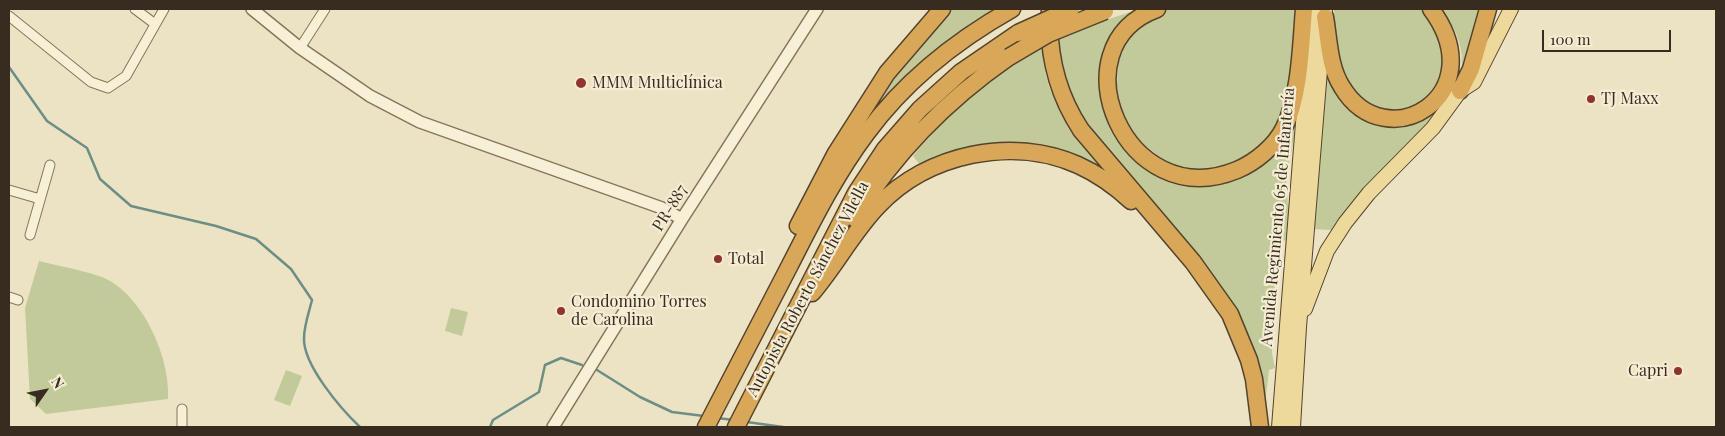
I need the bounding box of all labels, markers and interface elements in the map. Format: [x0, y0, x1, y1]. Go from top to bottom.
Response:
scale bar [1545, 20, 1674, 52]
text: 100 m [1550, 29, 1591, 49]
place label: MMM Multiclínica [592, 73, 723, 93]
marker: MMM Multiclínica [574, 76, 588, 90]
street label: Avenida Regimiento 65 de Infantería [1257, 87, 1299, 347]
place label: TJ Maxx [1601, 89, 1659, 109]
marker: TJ Maxx [1585, 93, 1597, 105]
street label: Autopista Roberto Sánchez Vilella [743, 178, 873, 400]
street label: PR-887 [648, 181, 692, 235]
place label: Total [728, 249, 764, 269]
marker: Total [712, 253, 724, 265]
place label: Condomino Torres de Carolina [571, 292, 707, 330]
marker: Condomino Torres de Carolina [555, 305, 567, 317]
place label: Capri [1628, 361, 1668, 381]
marker: Capri [1672, 365, 1684, 377]
north arrow [20, 366, 70, 416]
text: N [47, 373, 69, 392]

